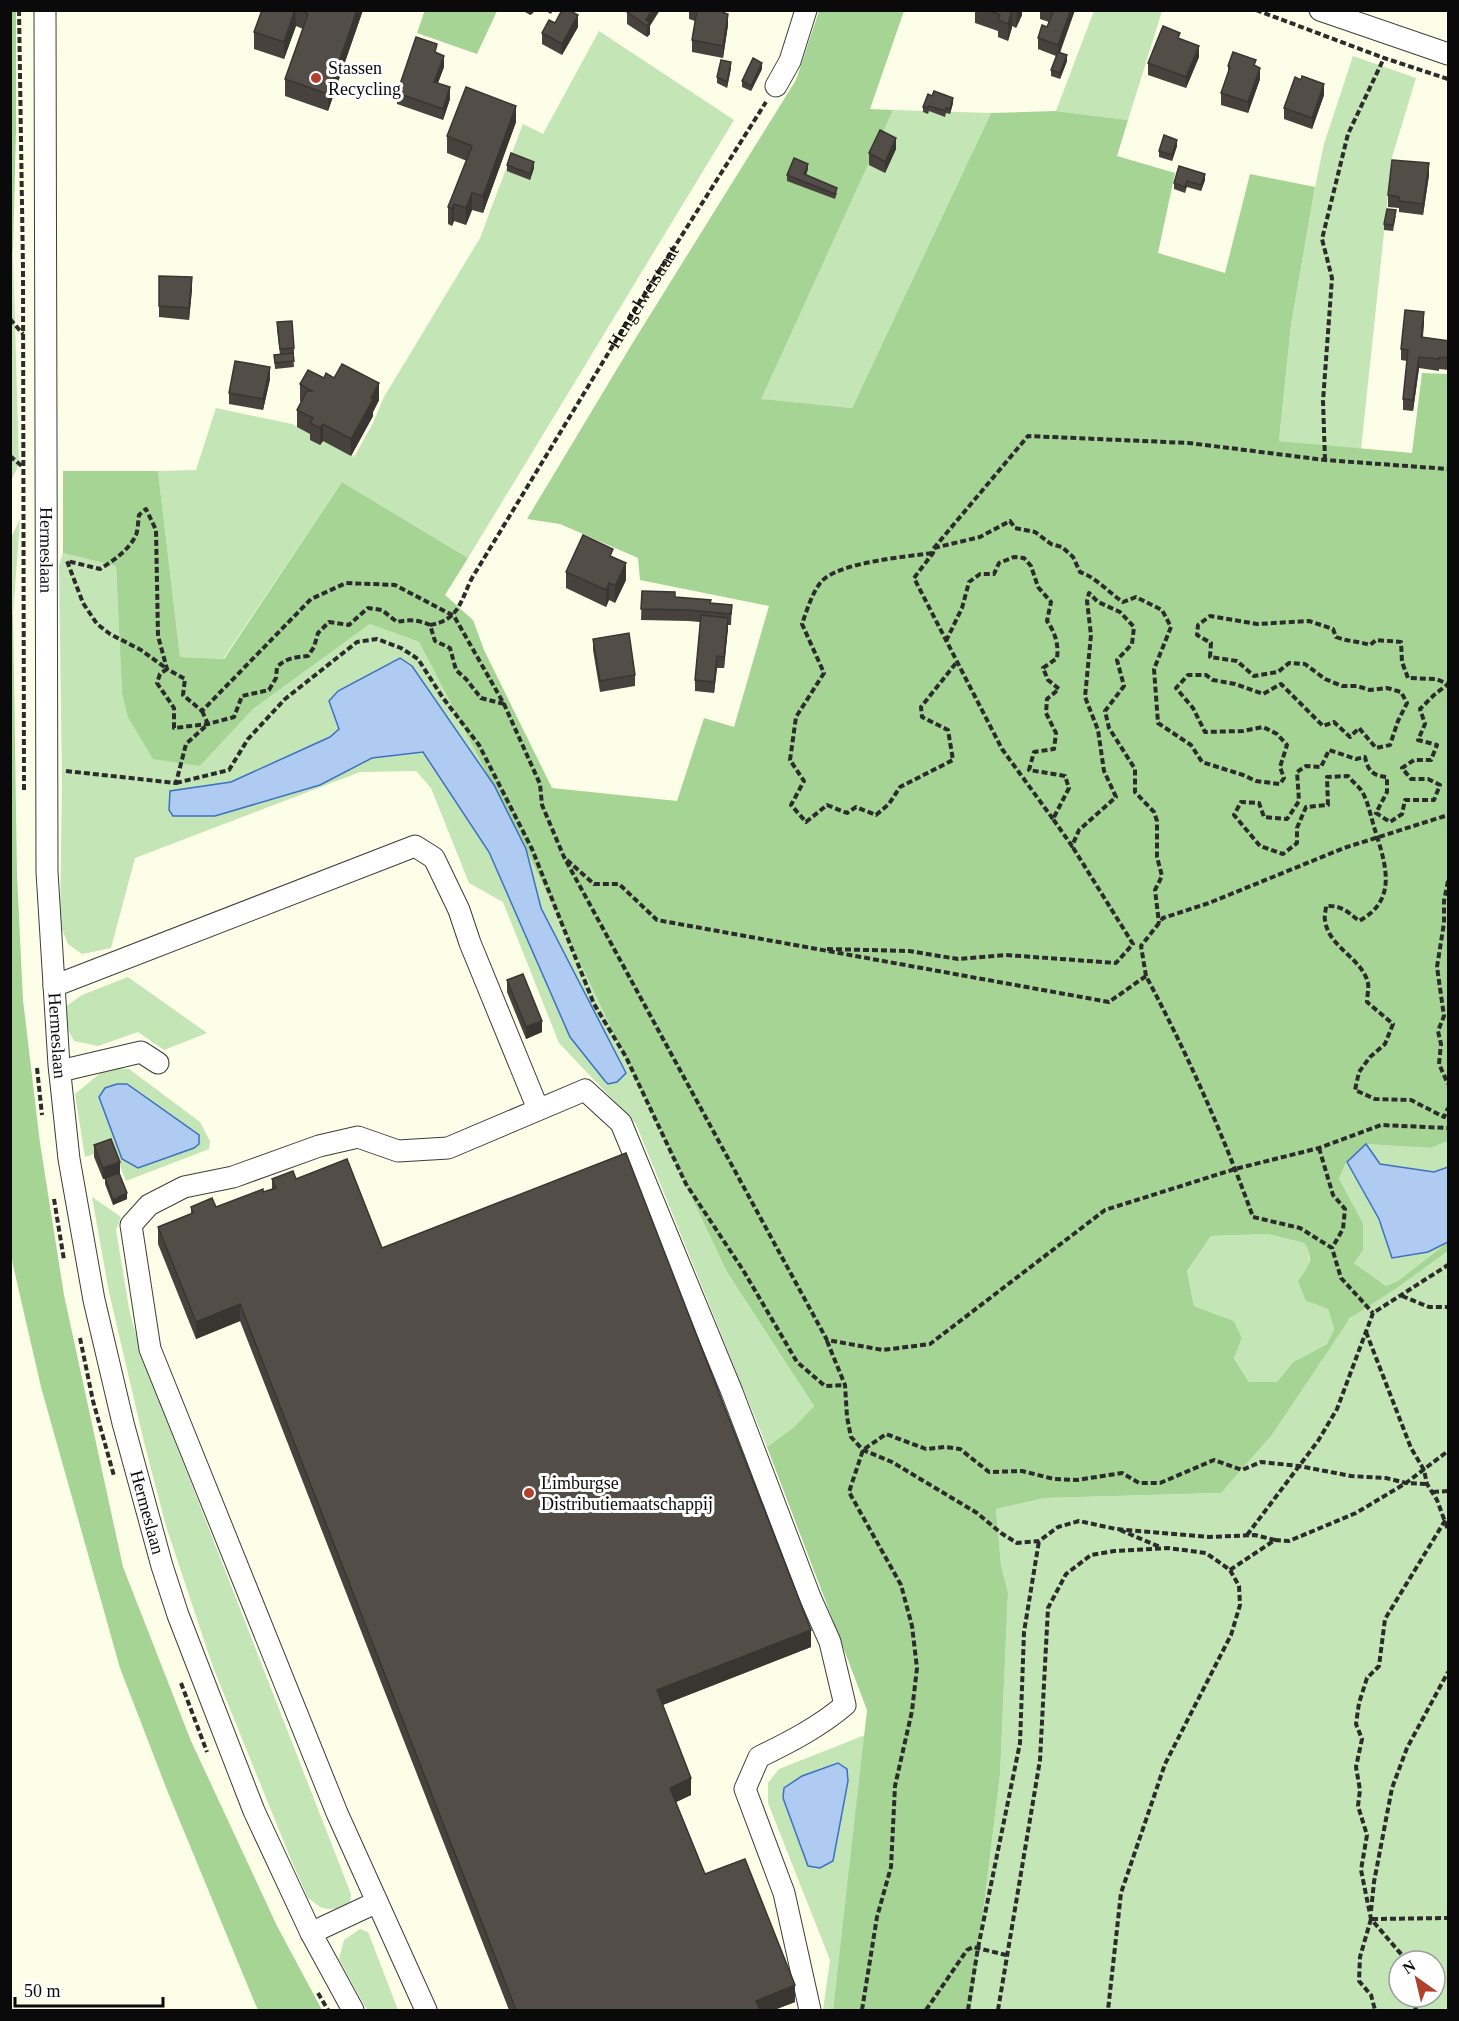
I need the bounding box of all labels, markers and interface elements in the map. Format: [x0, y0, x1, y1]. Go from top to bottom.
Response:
place label: Stassen Recycling [328, 58, 401, 99]
marker: Stassen Recycling [309, 71, 323, 85]
street label: Hengelweistraat [604, 242, 683, 352]
street label: Hermeslaan [36, 507, 56, 593]
street label: Hermeslaan [45, 992, 70, 1080]
street label: Hermeslaan [126, 1468, 168, 1556]
place label: Limburgse Distributiemaatschappij [541, 1473, 713, 1514]
marker: Limburgse Distributiemaatschappij [522, 1486, 536, 1500]
north arrow [1387, 1949, 1447, 2009]
text: N [1399, 1956, 1419, 1977]
scale bar [15, 1970, 164, 2008]
text: 50 m [24, 1981, 61, 2001]

